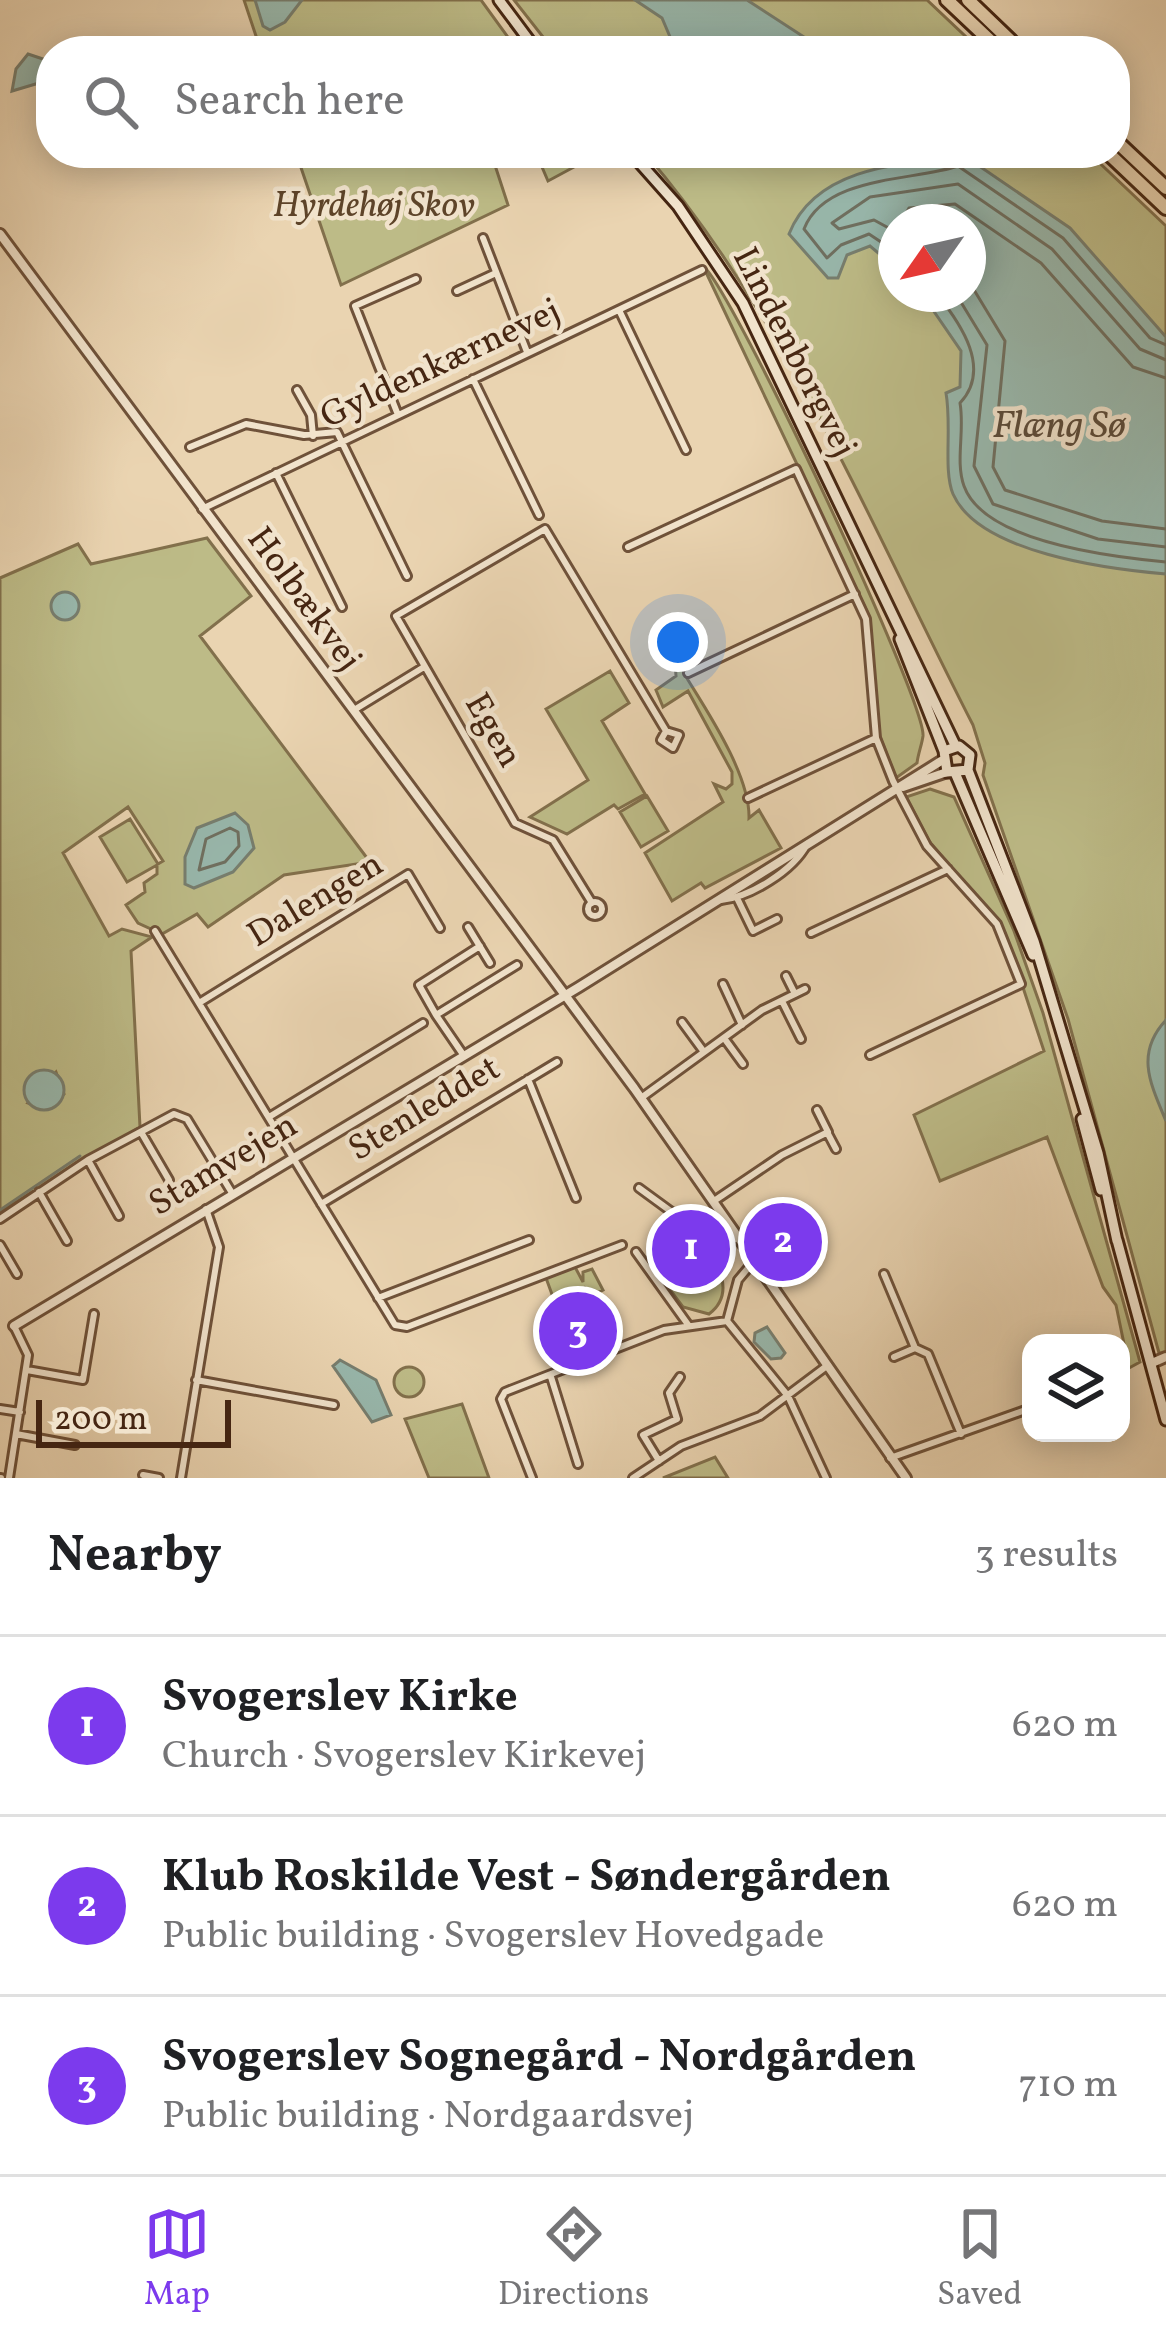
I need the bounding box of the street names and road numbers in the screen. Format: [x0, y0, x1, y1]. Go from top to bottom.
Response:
street label: Lindenborgvej [719, 239, 867, 467]
street label: Gyldenkærnevej [313, 288, 569, 442]
street label: Holbækvej [234, 518, 372, 682]
street label: Egen [451, 684, 533, 778]
street label: Dalengen [239, 841, 393, 961]
street label: Stenleddet [340, 1045, 510, 1175]
street label: Stamvejen [140, 1102, 308, 1230]

